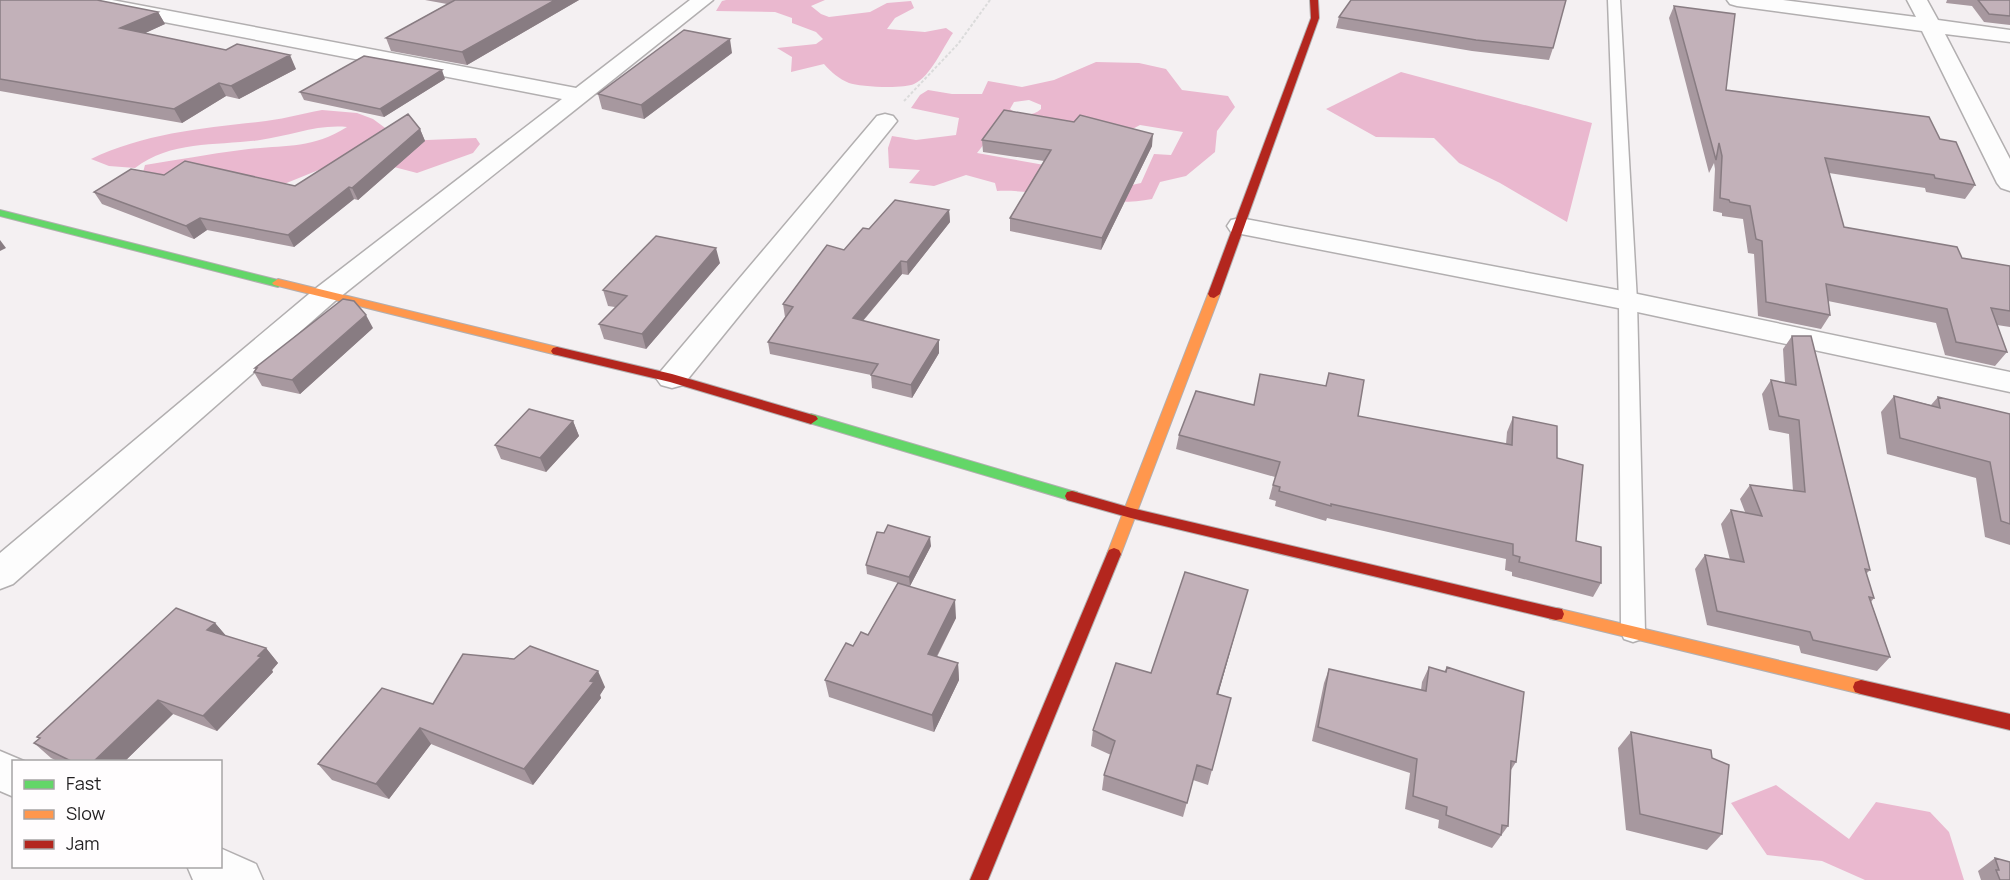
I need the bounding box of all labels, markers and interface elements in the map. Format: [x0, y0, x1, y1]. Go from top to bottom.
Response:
legend [12, 760, 222, 868]
text: Fast [66, 771, 101, 795]
text: Slow [66, 801, 106, 825]
text: Jam [66, 831, 100, 855]

